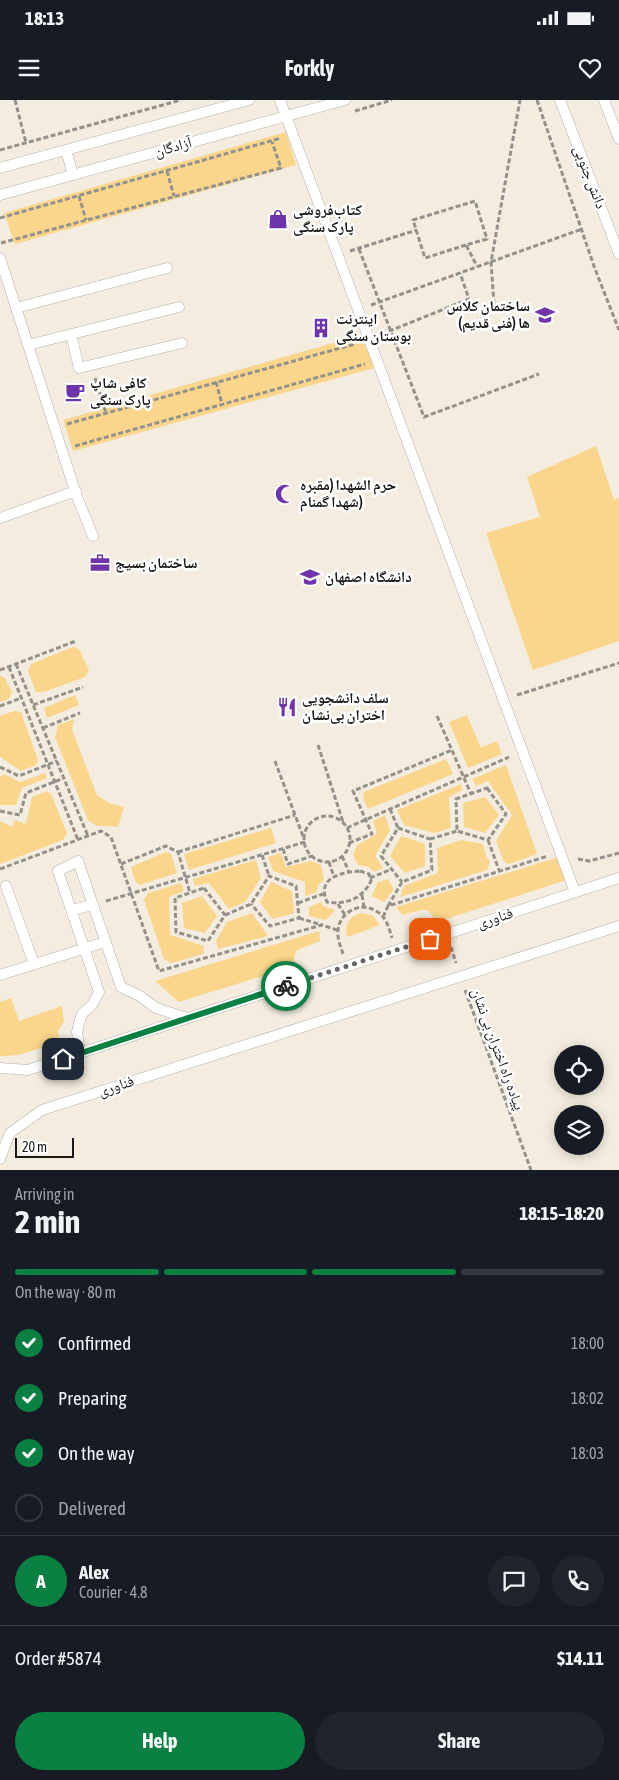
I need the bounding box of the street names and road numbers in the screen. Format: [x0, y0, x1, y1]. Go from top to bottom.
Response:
street label: آزادگان [152, 133, 195, 162]
street label: دانش جنوبی [569, 143, 610, 212]
street label: فناوری [475, 904, 515, 933]
street label: پیاده راه اختران بی نشان [467, 986, 528, 1113]
street label: فناوری [96, 1072, 136, 1101]

